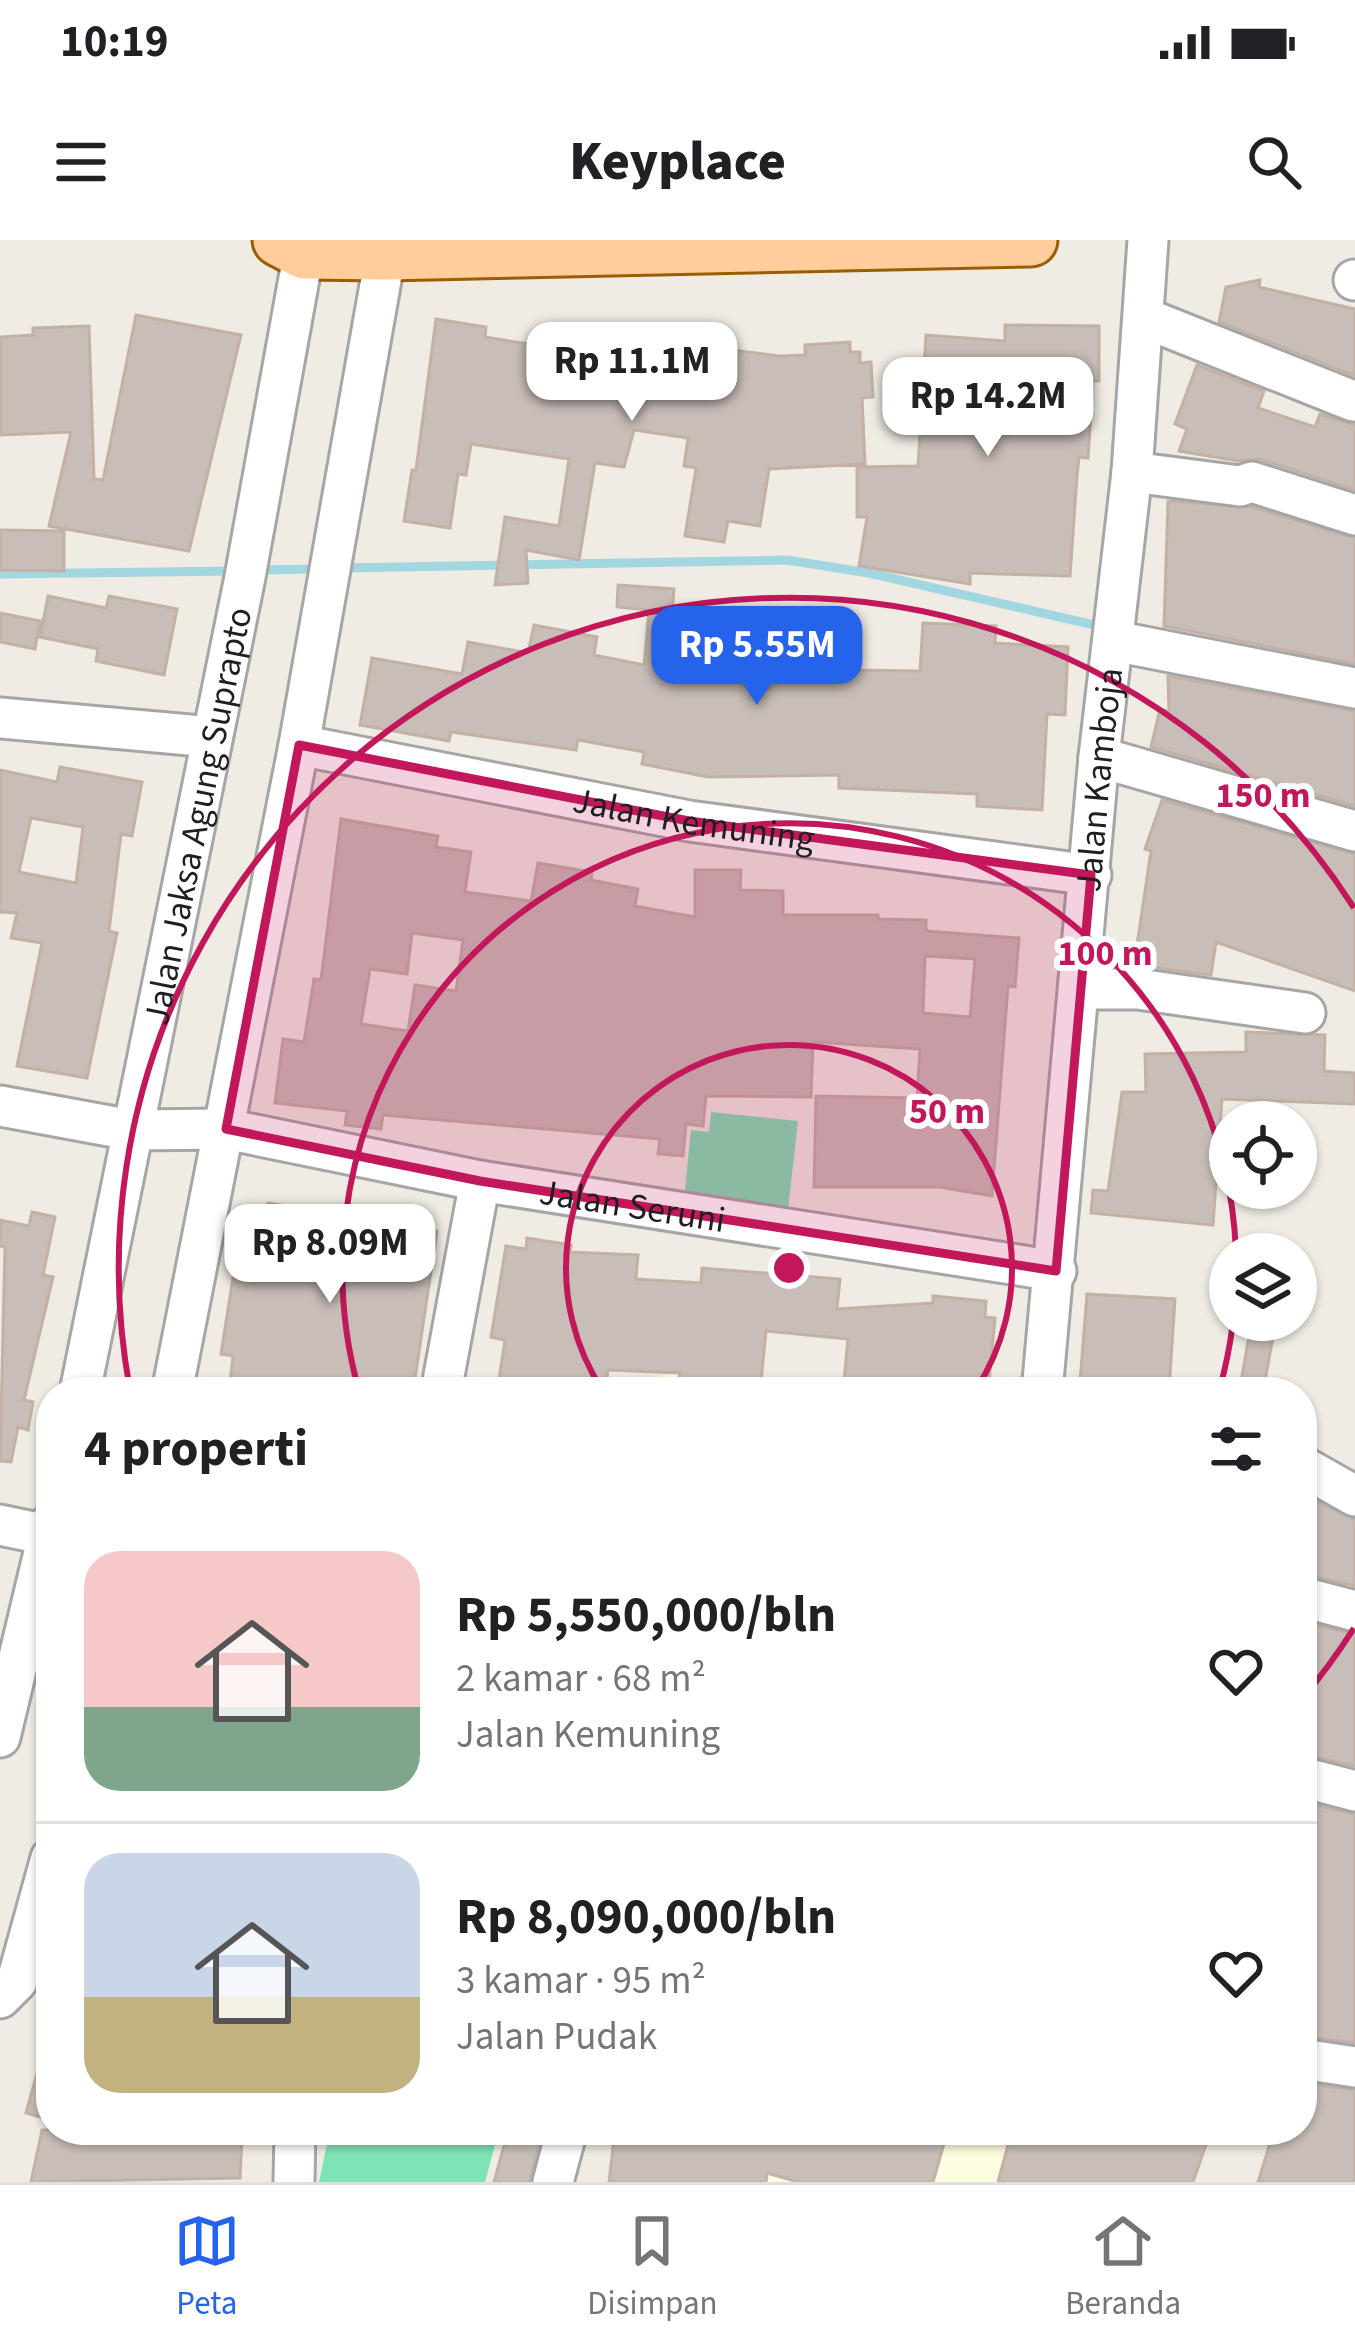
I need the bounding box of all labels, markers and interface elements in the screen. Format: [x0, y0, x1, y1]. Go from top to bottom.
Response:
text: 10:19 [60, 10, 169, 74]
text: Keyplace [569, 124, 786, 201]
icon: menu [48, 129, 114, 195]
icon: search [1241, 129, 1307, 195]
pin: Rp 11.1M [508, 322, 756, 424]
text: Rp 11.1M [553, 333, 711, 389]
pin: Rp 14.2M [864, 357, 1112, 459]
text: Rp 14.2M [909, 368, 1067, 424]
street label: Jalan Jaksa Agung Suprapto [131, 603, 265, 1029]
pin: Rp 5.55M [633, 606, 881, 708]
text: Rp 5.55M [678, 617, 836, 673]
street label: Jalan Kamboja [1063, 665, 1136, 894]
text: 150 m [1215, 770, 1311, 821]
street label: Jalan Kemuning [569, 775, 818, 865]
text: 100 m [1057, 928, 1153, 979]
text: 50 m [909, 1086, 985, 1137]
map controls [1209, 1101, 1317, 1341]
button: locate [1209, 1101, 1317, 1209]
street label: Jalan Seruni [536, 1167, 729, 1246]
pin: Rp 8.09M [206, 1204, 454, 1306]
text: Rp 8.09M [251, 1215, 409, 1271]
button: layers [1209, 1233, 1317, 1341]
centre of rings [768, 1247, 810, 1289]
text: 4 properti [84, 1413, 308, 1485]
icon: filters [1203, 1416, 1269, 1482]
text: Rp 5,550,000/bln [456, 1579, 836, 1651]
icon: home [180, 1599, 324, 1743]
icon: heart [1203, 1638, 1269, 1704]
text: 2 kamar · 68 m² [456, 1651, 706, 1707]
text: Jalan Kemuning [456, 1707, 720, 1763]
text: Rp 8,090,000/bln [456, 1881, 836, 1953]
icon: home [180, 1901, 324, 2045]
icon: heart [1203, 1940, 1269, 2006]
text: 3 kamar · 95 m² [456, 1953, 706, 2009]
text: Jalan Pudak [456, 2009, 657, 2065]
tab: Peta [174, 2208, 240, 2327]
tab: Disimpan [587, 2208, 718, 2327]
tab: Beranda [1065, 2208, 1181, 2327]

